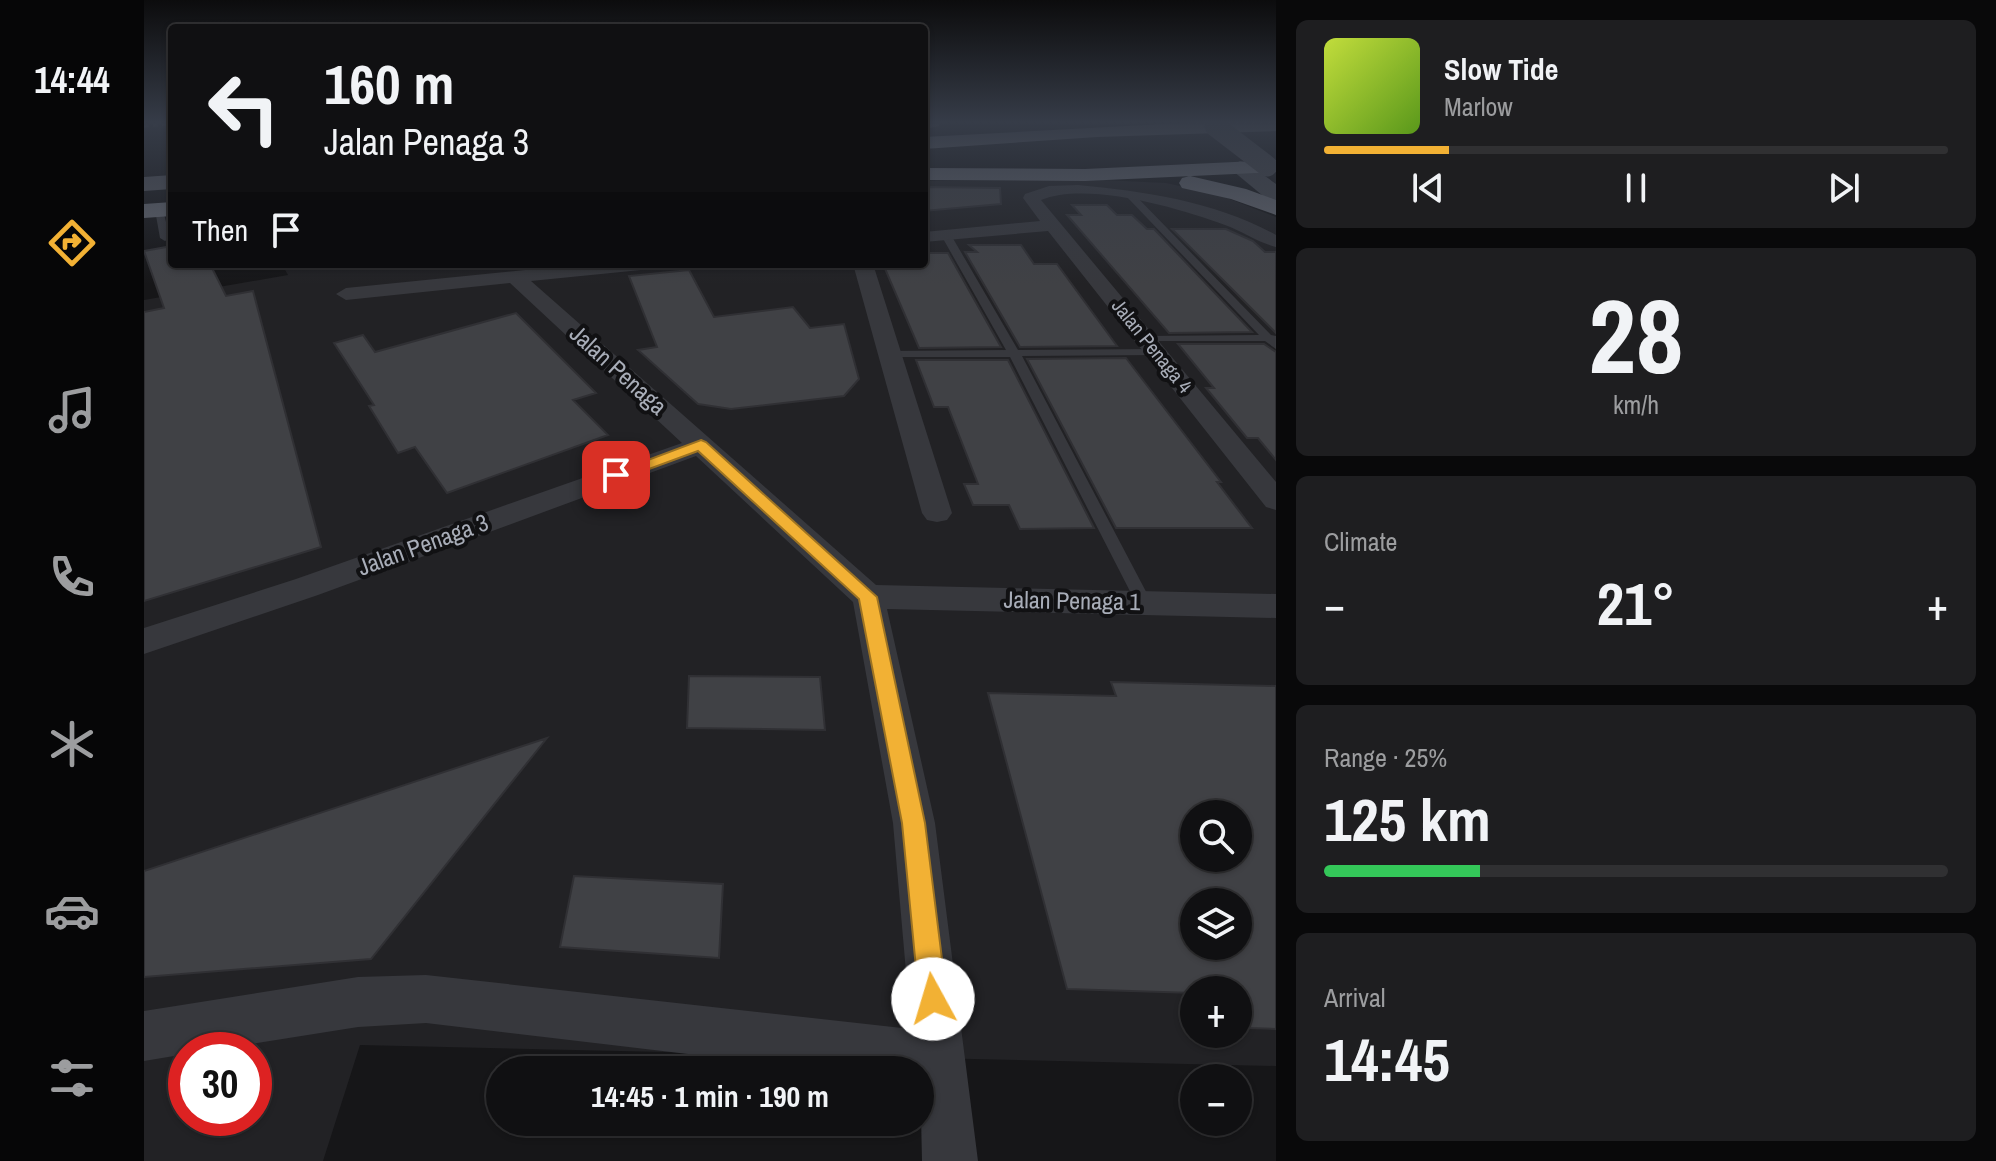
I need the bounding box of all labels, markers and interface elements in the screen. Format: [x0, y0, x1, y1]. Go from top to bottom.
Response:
text: 160 m [324, 46, 454, 121]
text: Slow Tide [1444, 49, 1558, 89]
text: 14:44 [34, 56, 110, 104]
icon: left [192, 56, 296, 160]
text: Marlow [1444, 89, 1513, 124]
text: Jalan Penaga 3 [324, 118, 529, 166]
icon: previous [1406, 166, 1450, 210]
icon: pause [1614, 166, 1658, 210]
icon: next [1822, 166, 1866, 210]
icon: arrive [264, 208, 308, 252]
text: Then [192, 210, 248, 250]
icon: directions [44, 215, 100, 271]
text: 28 [1589, 265, 1683, 405]
street label: Jalan Penaga 4 [1106, 293, 1199, 398]
street label: Jalan Penaga [563, 317, 674, 421]
icon: music [44, 382, 100, 438]
text: km/h [1613, 387, 1659, 422]
pin [582, 441, 650, 509]
icon: arrive [594, 453, 638, 497]
street label: Jalan Penaga 3 [353, 506, 492, 582]
text: Climate [1324, 524, 1397, 559]
icon: phone [44, 549, 100, 605]
text: 21° [1597, 563, 1675, 644]
text: − [1324, 574, 1345, 634]
text: + [1927, 574, 1948, 634]
street label: Jalan Penaga 1 [1003, 583, 1141, 617]
icon: climate [44, 716, 100, 772]
text: Range · 25% [1324, 740, 1447, 775]
text: 125 km [1324, 779, 1491, 860]
map controls [1180, 800, 1252, 1136]
button: search [1180, 800, 1252, 872]
icon: car [44, 883, 100, 939]
button: layers [1180, 888, 1252, 960]
position arrow [891, 957, 975, 1041]
button: + [1180, 976, 1252, 1048]
text: Arrival [1324, 980, 1386, 1015]
text: 14:45 [1324, 1019, 1450, 1100]
speed limit sign: 30 [168, 1032, 272, 1136]
icon: filters [44, 1050, 100, 1106]
button: − [1180, 1064, 1252, 1136]
text: 14:45 · 1 min · 190 m [591, 1076, 829, 1116]

